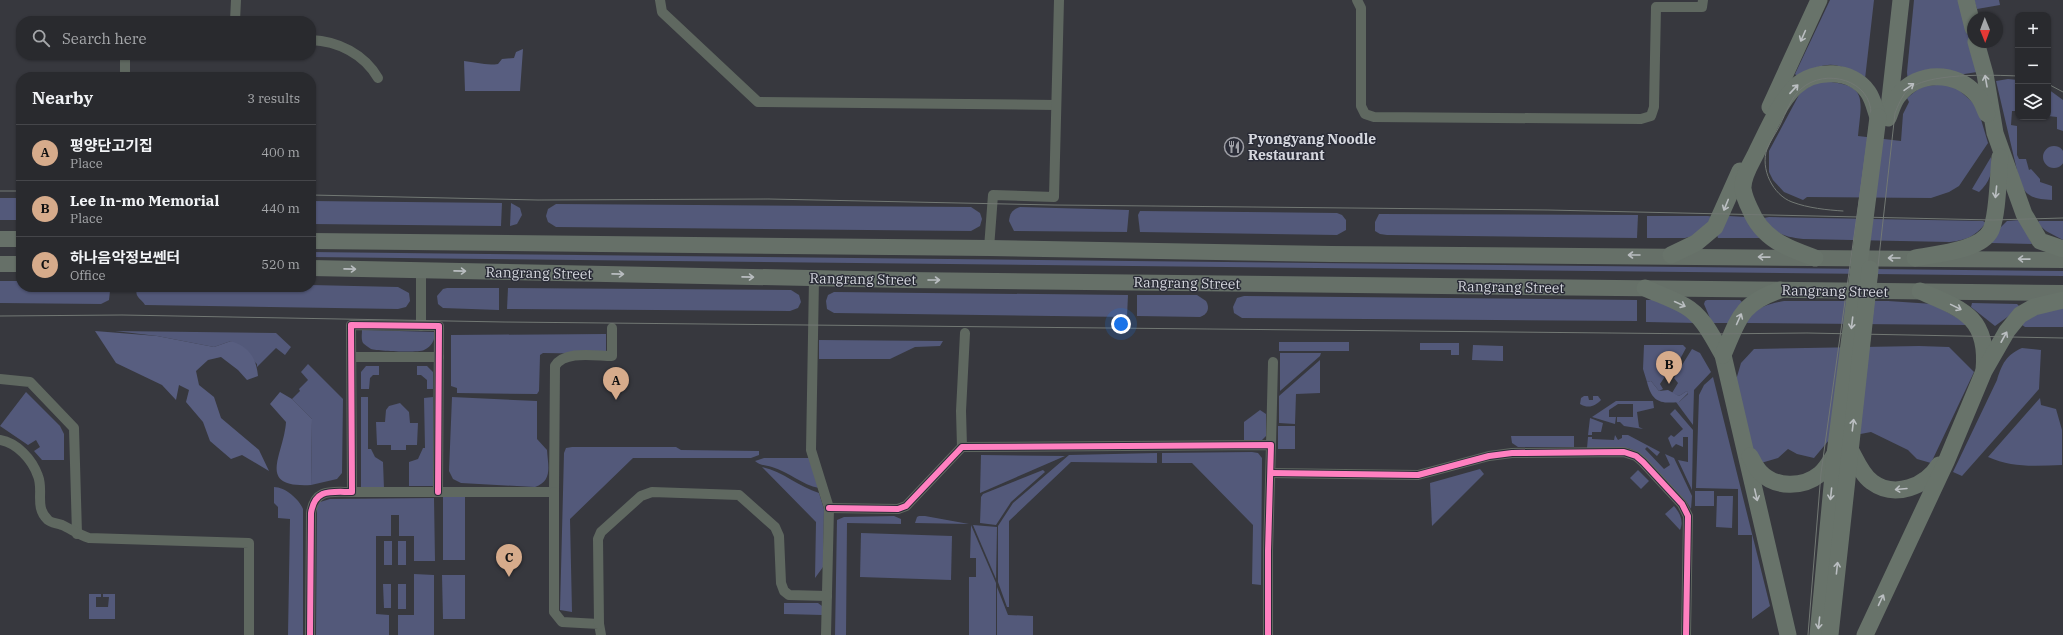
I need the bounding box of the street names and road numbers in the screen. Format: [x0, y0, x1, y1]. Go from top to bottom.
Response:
street label: Rangrang Street [486, 263, 592, 283]
street label: Rangrang Street [810, 269, 916, 289]
street label: Rangrang Street [1134, 273, 1240, 293]
street label: Rangrang Street [1458, 277, 1564, 297]
street label: Rangrang Street [1782, 281, 1888, 301]

